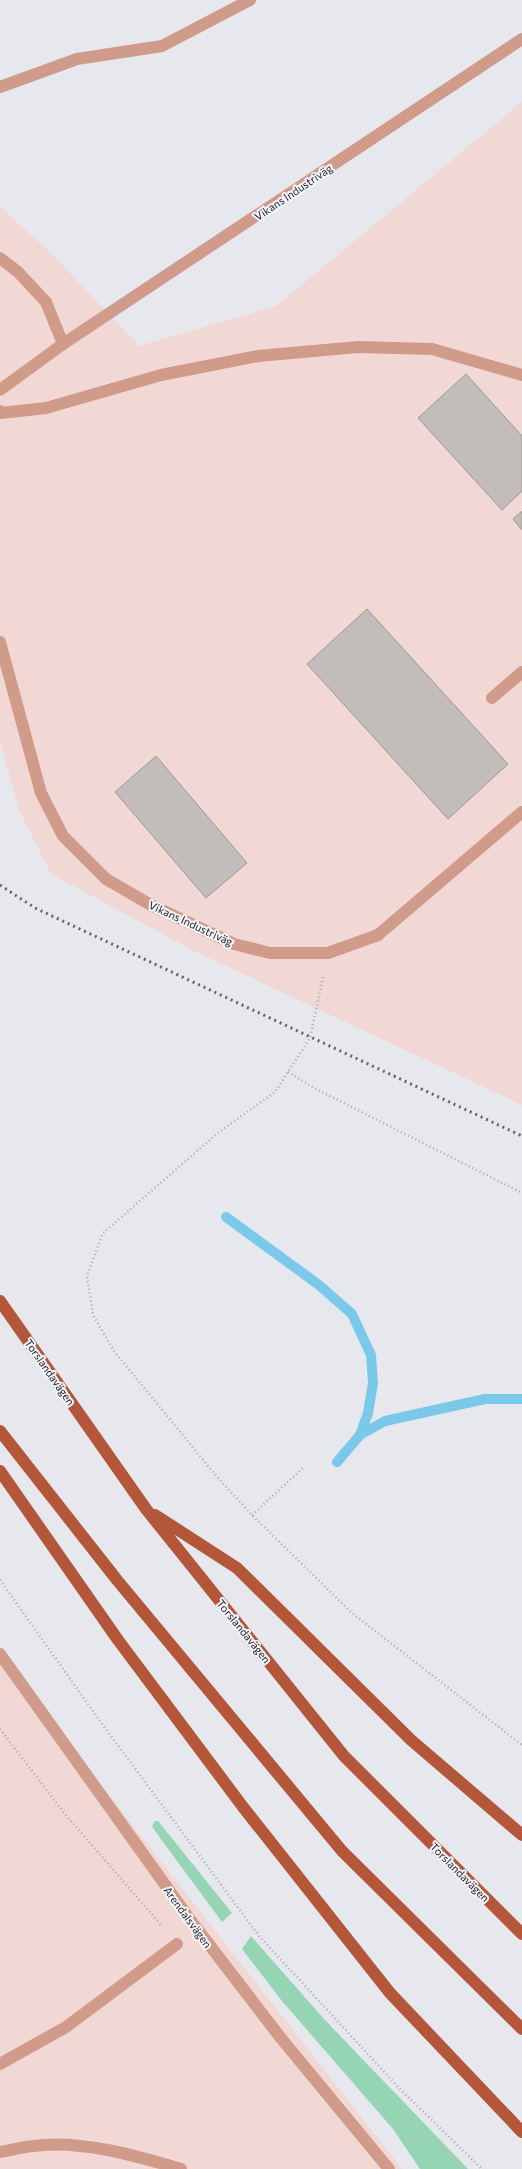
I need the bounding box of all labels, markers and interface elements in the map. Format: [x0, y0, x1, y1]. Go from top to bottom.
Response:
street label: Vikans Industriväg [252, 161, 335, 223]
street label: Vikans Industriväg [147, 898, 235, 948]
street label: Torslandavägen [22, 1336, 78, 1408]
street label: Torslandavägen [214, 1597, 274, 1665]
street label: Torslandavägen [428, 1840, 492, 1904]
street label: Arendalsvägen [161, 1884, 215, 1950]

